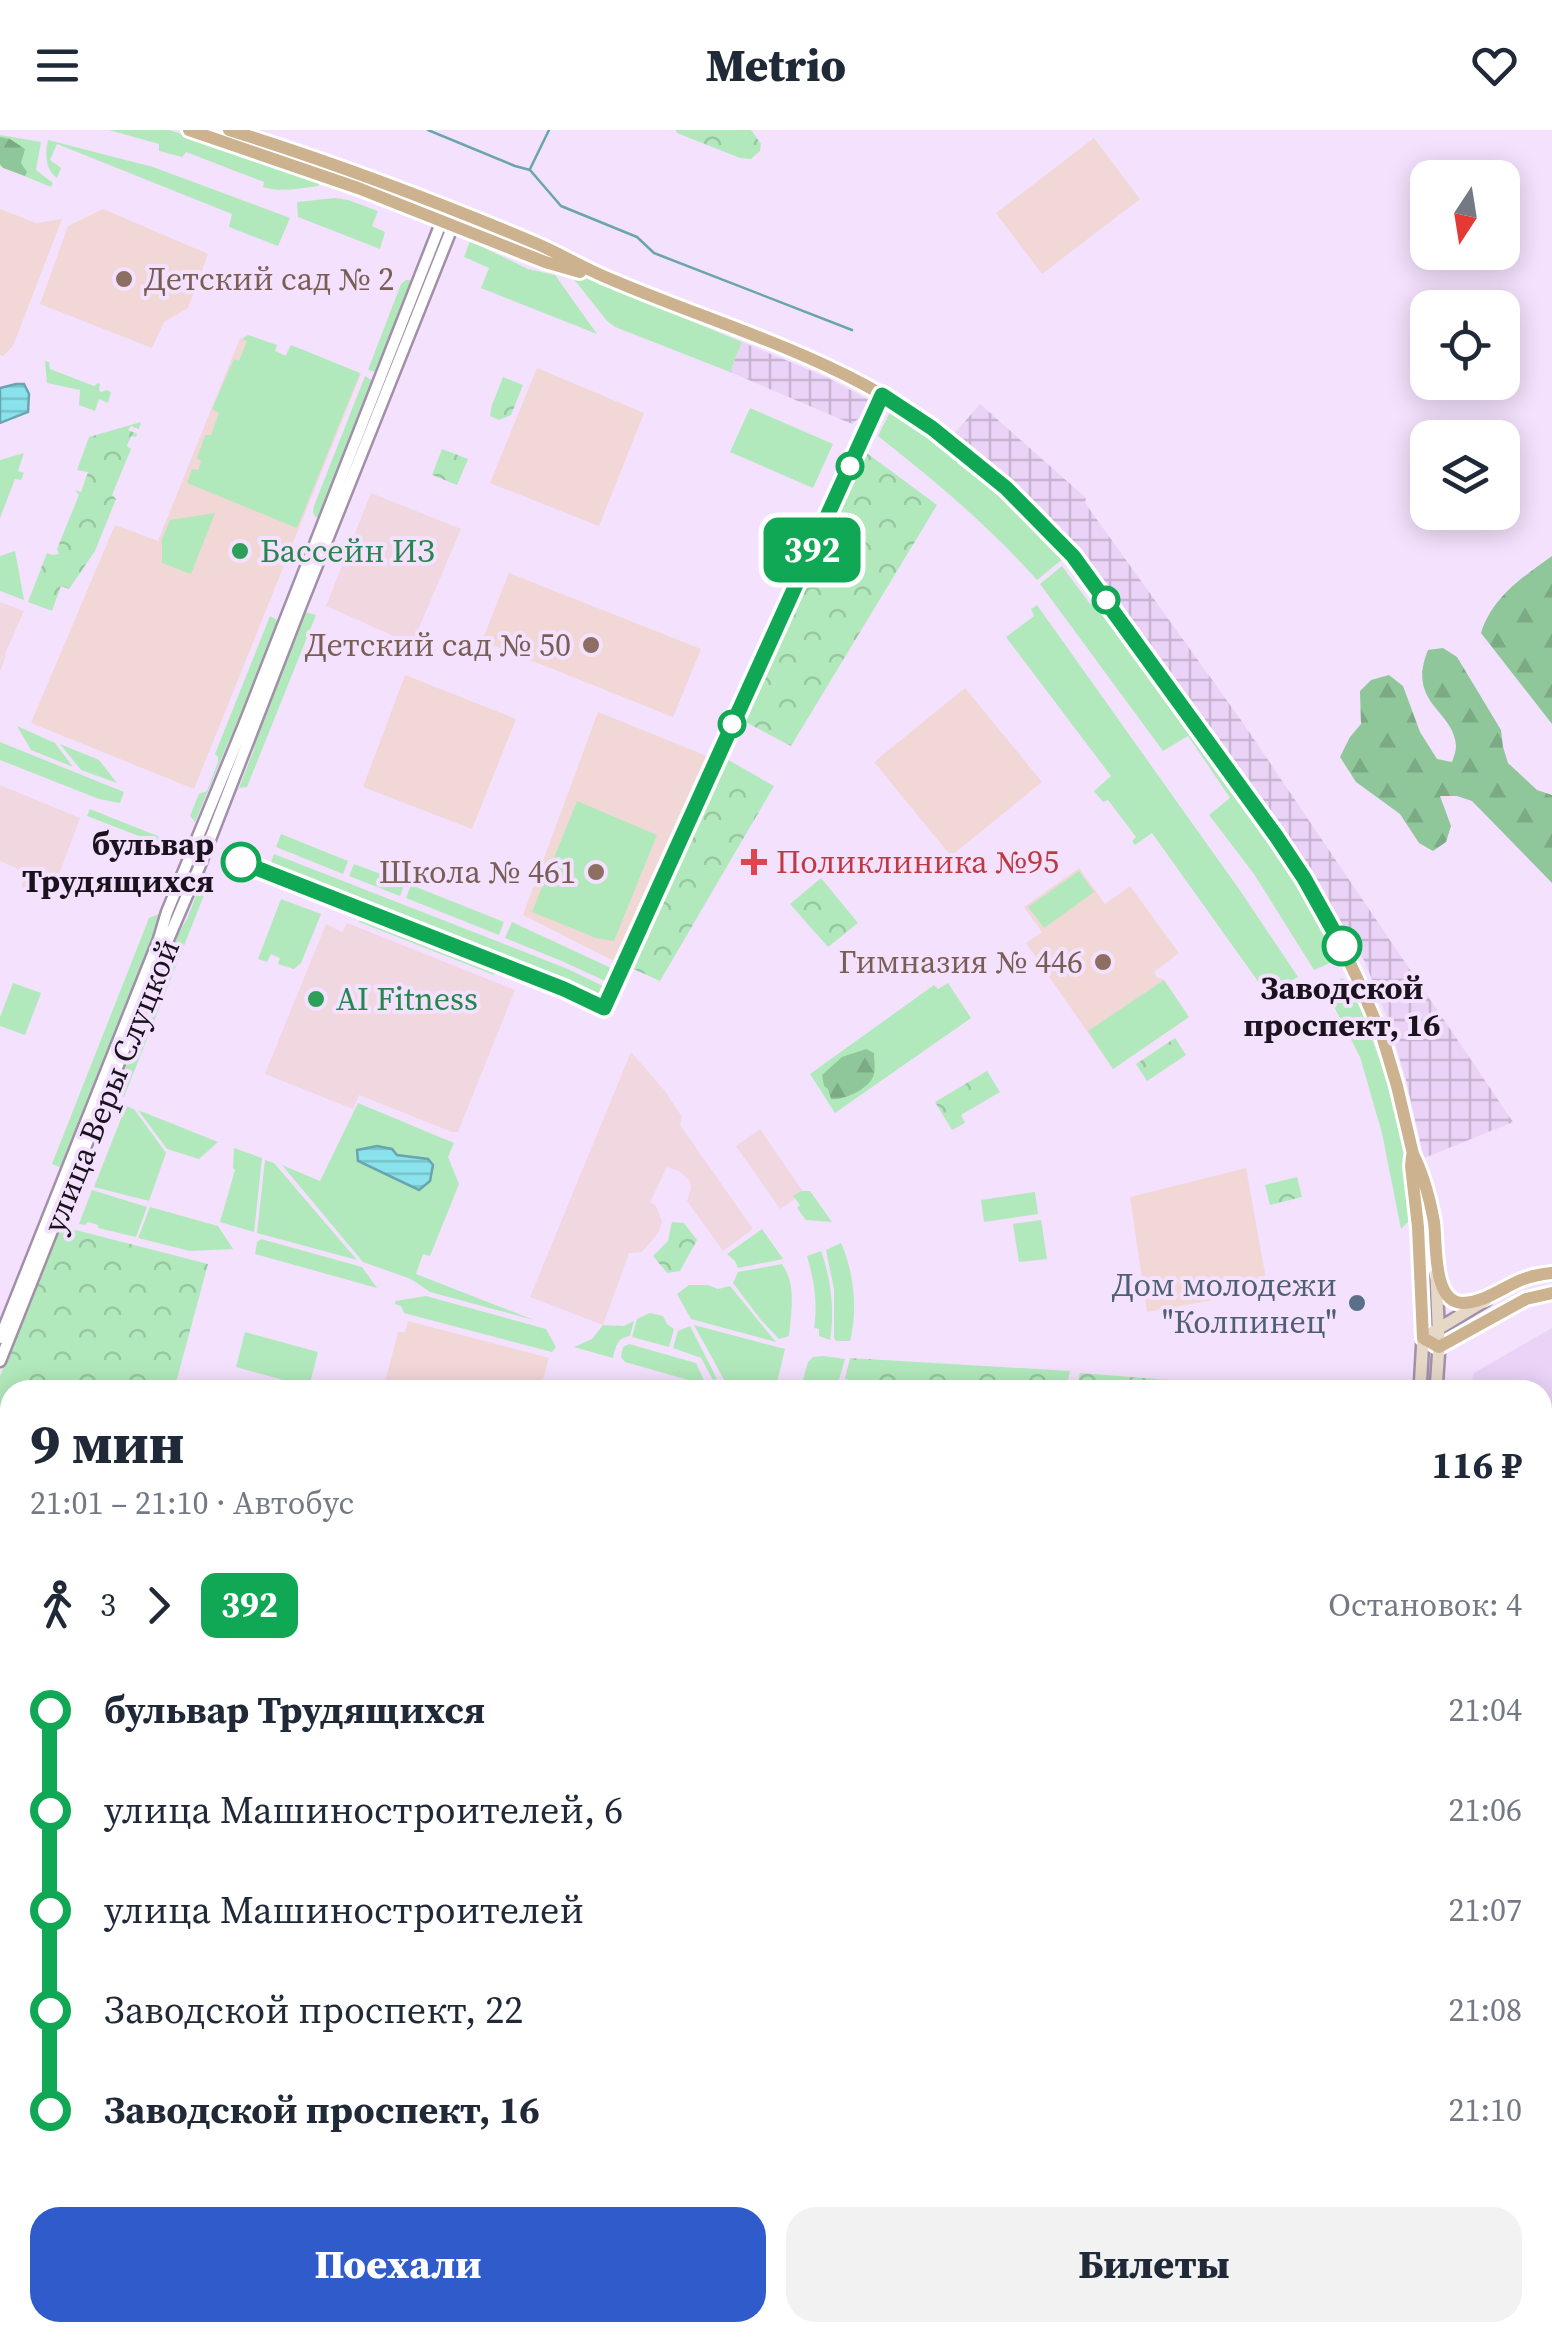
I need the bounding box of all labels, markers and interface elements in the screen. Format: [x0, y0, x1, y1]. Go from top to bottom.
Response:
text: Metrio [706, 34, 846, 96]
icon: menu [30, 38, 85, 93]
icon: heart [1467, 38, 1522, 93]
north arrow [1410, 160, 1520, 270]
map controls [1410, 160, 1520, 530]
place label: Детский сад № 2 [144, 257, 394, 301]
marker: Детский сад № 2 [113, 268, 135, 290]
button: locate [1410, 290, 1520, 400]
button: layers [1410, 420, 1520, 530]
unlabelled marker [837, 453, 863, 479]
line badge: 392 [754, 518, 870, 582]
text: 392 [784, 526, 840, 574]
place label: Бассейн ИЗ [260, 529, 435, 573]
marker: Бассейн ИЗ [229, 540, 251, 562]
unlabelled marker [1093, 587, 1119, 613]
place label: Детский сад № 50 [305, 623, 571, 667]
marker: Детский сад № 50 [580, 634, 602, 656]
unlabelled marker [719, 711, 745, 737]
place label: бульвар Трудящихся [22, 822, 214, 903]
place label: Поликлиника №95 [776, 840, 1059, 884]
marker: бульвар Трудящихся [222, 843, 260, 881]
marker: Поликлиника №95 [741, 849, 767, 875]
place label: Школа № 461 [379, 850, 576, 894]
marker: Школа № 461 [585, 861, 607, 883]
marker: Заводской проспект, 16 [1323, 927, 1361, 965]
street label: улица Веры Слуцкой [32, 933, 190, 1239]
place label: Гимназия № 446 [839, 940, 1083, 984]
marker: Гимназия № 446 [1092, 951, 1114, 973]
place label: Заводской проспект, 16 [1243, 966, 1441, 1047]
place label: AI Fitness [336, 977, 478, 1021]
marker: AI Fitness [305, 988, 327, 1010]
place label: Дом молодежи "Колпинец" [1112, 1263, 1337, 1344]
marker: Дом молодежи "Колпинец" [1346, 1292, 1368, 1314]
text: 9 мин [30, 1406, 184, 1481]
text: 116 ₽ [1431, 1439, 1522, 1491]
text: 21:01 – 21:10 · Автобус [30, 1481, 354, 1525]
icon: walk [30, 1578, 85, 1633]
icon: forward [131, 1578, 186, 1633]
text: 392 [221, 1581, 278, 1629]
text: 3 [100, 1583, 116, 1627]
text: Остановок: 4 [1328, 1583, 1522, 1627]
text: бульвар Трудящихся [104, 1684, 485, 1736]
text: 21:04 [1448, 1688, 1522, 1732]
text: улица Машиностроителей, 6 [104, 1784, 623, 1836]
text: 21:06 [1448, 1788, 1522, 1832]
text: улица Машиностроителей [104, 1884, 584, 1936]
text: 21:07 [1448, 1888, 1522, 1932]
text: Заводской проспект, 22 [104, 1984, 523, 2036]
text: 21:08 [1448, 1988, 1522, 2032]
text: Заводской проспект, 16 [104, 2084, 540, 2136]
text: 21:10 [1448, 2088, 1522, 2132]
button: Поехали [30, 2207, 766, 2322]
button: Билеты [786, 2207, 1522, 2322]

